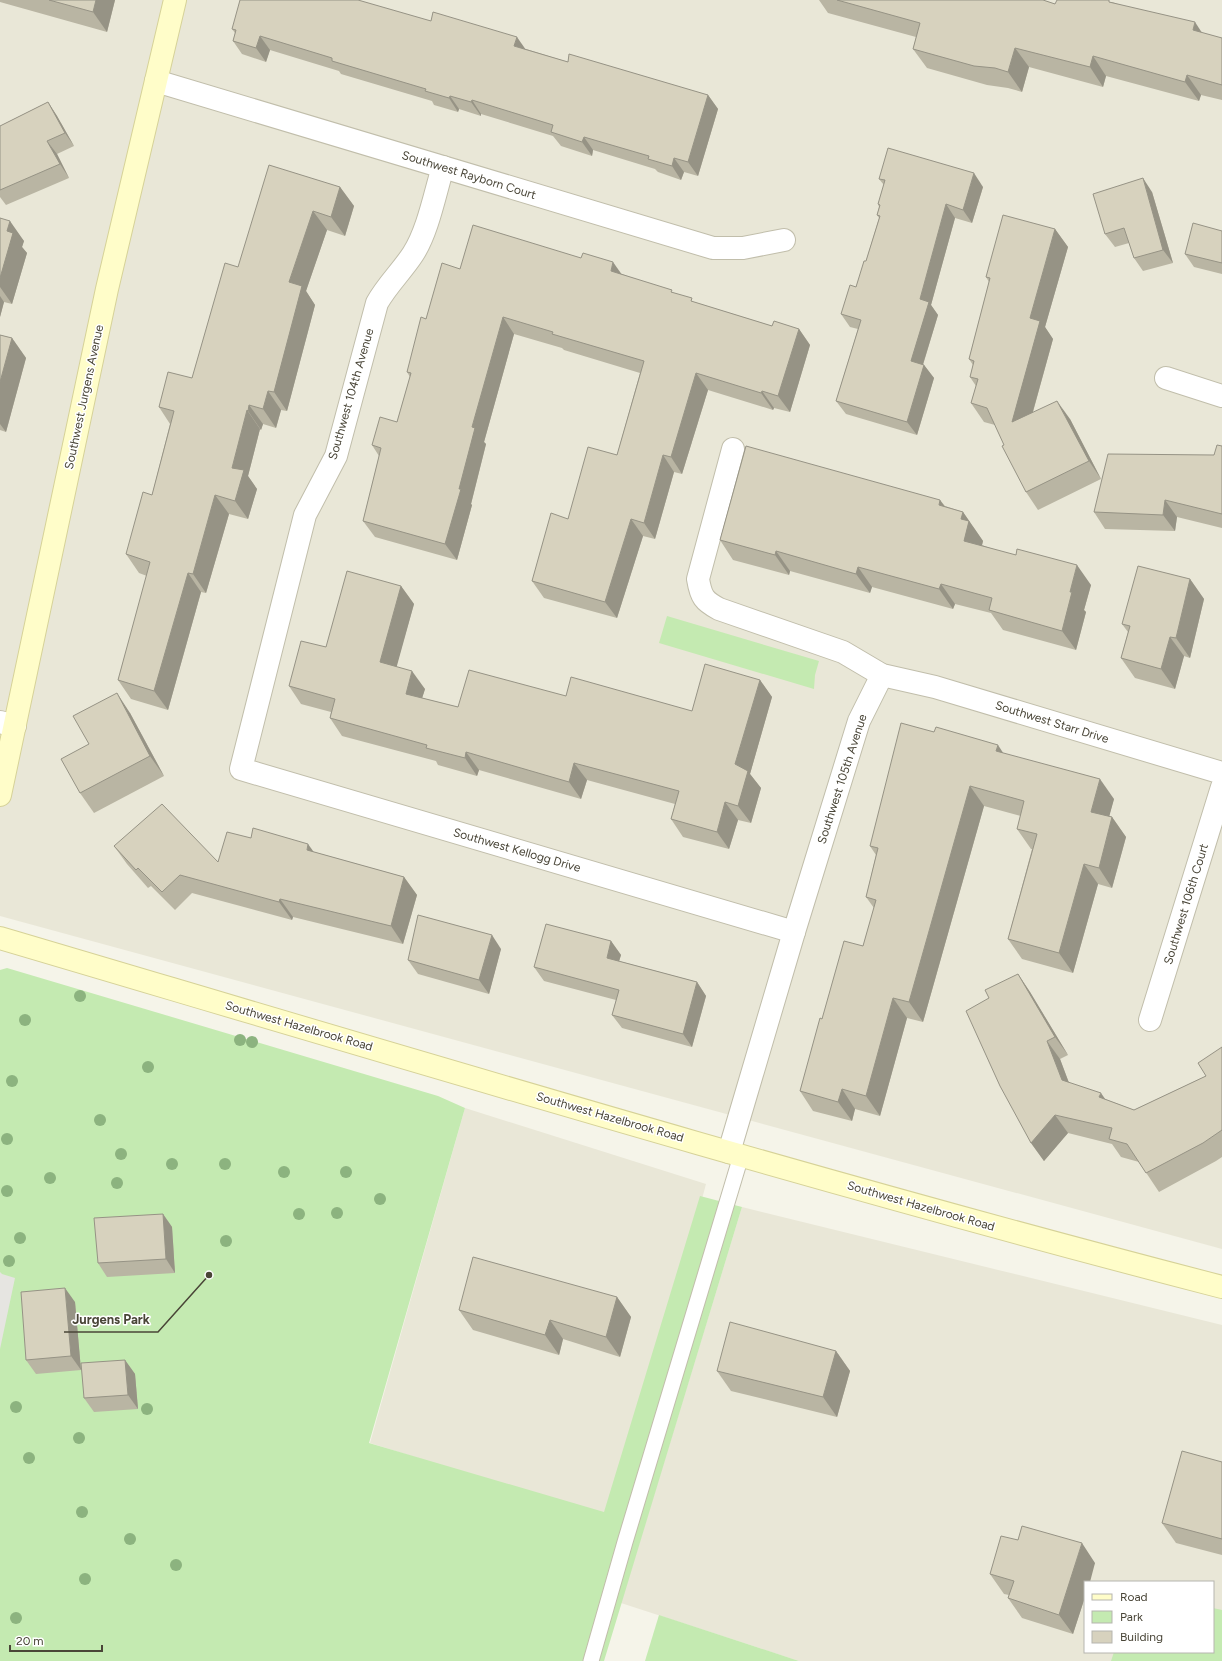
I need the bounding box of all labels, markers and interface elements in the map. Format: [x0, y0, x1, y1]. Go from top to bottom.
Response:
street label: Southwest Rayborn Court [400, 148, 538, 202]
street label: Southwest Jurgens Avenue [62, 323, 106, 471]
street label: Southwest 104th Avenue [326, 326, 377, 461]
street label: Southwest Starr Drive [994, 698, 1111, 746]
street label: Southwest 105th Avenue [814, 712, 870, 846]
street label: Southwest Kellogg Drive [452, 825, 583, 875]
street label: Southwest 106th Court [1161, 841, 1211, 966]
street label: Southwest Hazelbrook Road [224, 998, 374, 1054]
street label: Southwest Hazelbrook Road [535, 1089, 685, 1145]
street label: Southwest Hazelbrook Road [846, 1178, 996, 1234]
callout: Jurgens Park [64, 1307, 158, 1332]
text: Jurgens Park [72, 1312, 150, 1327]
legend [1084, 1581, 1214, 1653]
text: Road [1120, 1590, 1148, 1604]
text: Park [1120, 1610, 1143, 1624]
scale bar [10, 1627, 102, 1653]
text: Building [1120, 1630, 1163, 1644]
text: 20 m [16, 1634, 44, 1648]

